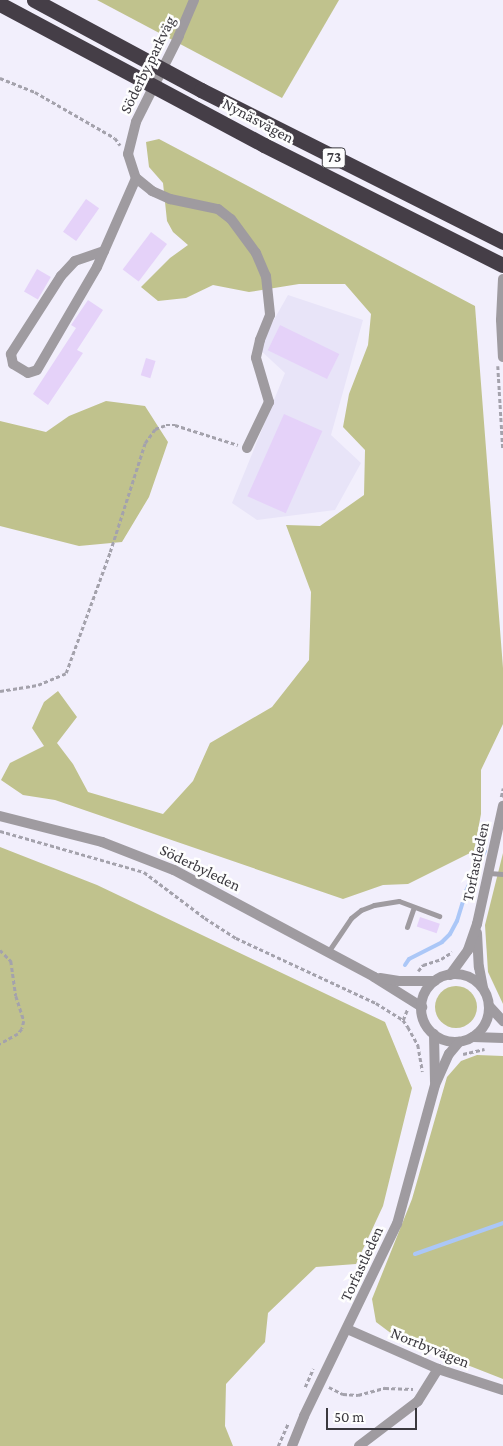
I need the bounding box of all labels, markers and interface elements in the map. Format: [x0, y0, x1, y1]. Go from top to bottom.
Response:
street label: Söderby parkväg [116, 13, 180, 117]
street label: Nynäsvägen [219, 94, 297, 148]
road number: 73 [322, 146, 346, 170]
street label: Torfastleden [458, 821, 494, 903]
street label: Söderbyleden [157, 840, 243, 896]
street label: Torfastleden [336, 1223, 388, 1305]
street label: Norrbyvägen [388, 1323, 472, 1373]
scale bar [328, 1398, 419, 1430]
text: 50 m [334, 1409, 364, 1425]

